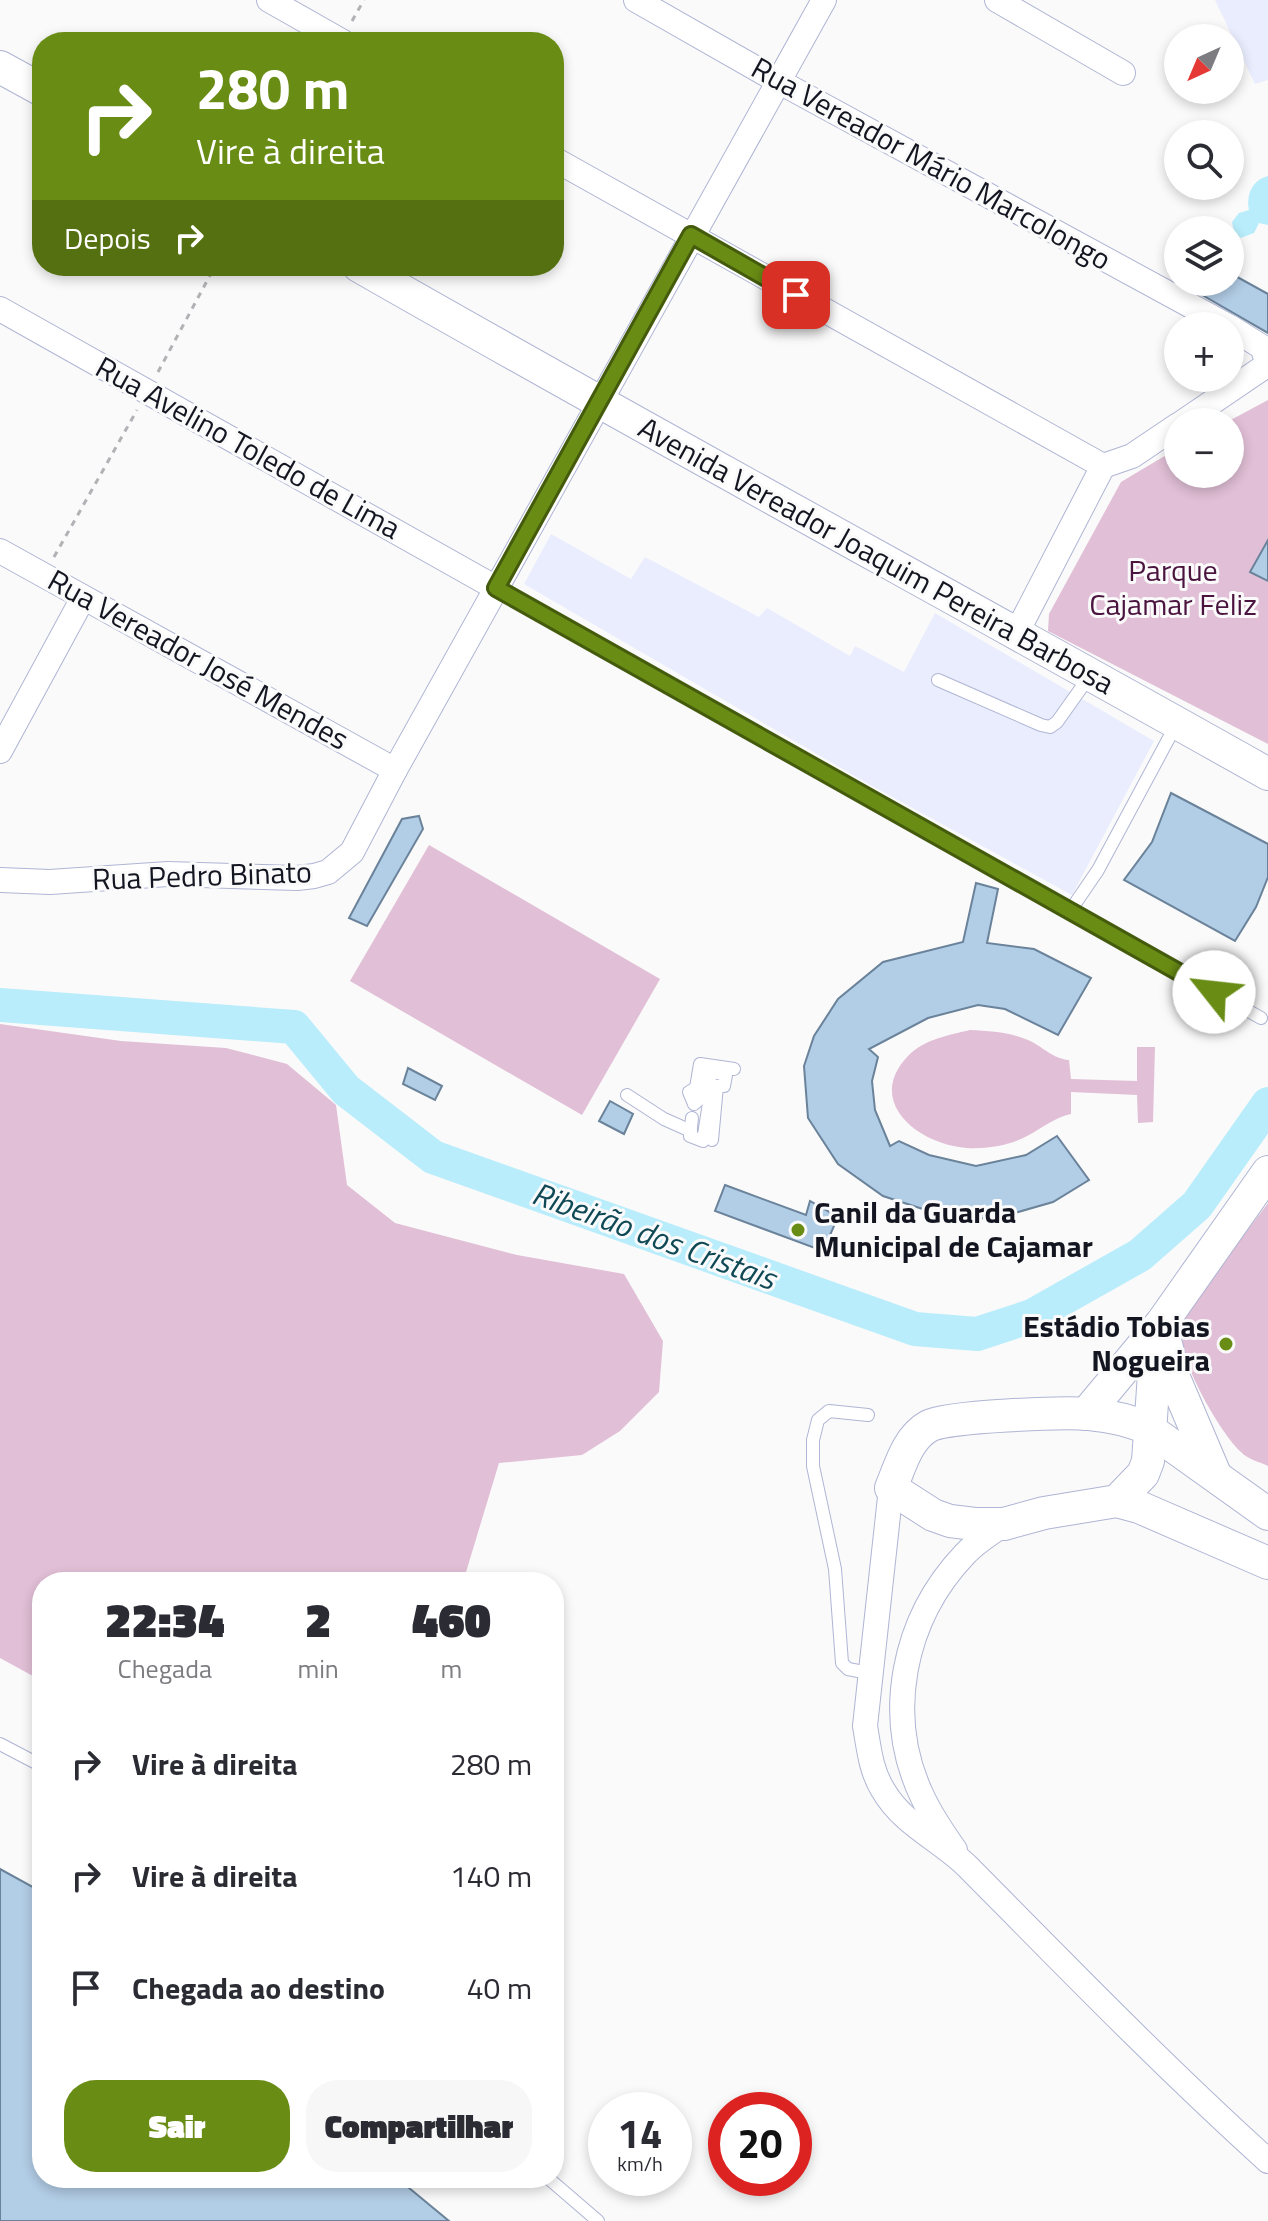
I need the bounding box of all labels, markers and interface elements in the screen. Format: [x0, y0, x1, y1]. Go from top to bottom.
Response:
north arrow [1164, 24, 1244, 104]
map controls [1164, 24, 1244, 488]
street label: Rua Vereador Mário Marcolongo [743, 45, 1120, 282]
text: 280 m [196, 46, 349, 131]
icon: right [64, 64, 168, 168]
button: search [1164, 120, 1244, 200]
text: Vire à direita [196, 123, 385, 178]
text: Depois [64, 215, 151, 261]
icon: right [167, 216, 211, 260]
button: layers [1164, 216, 1244, 296]
pin [762, 261, 830, 329]
icon: arrive [774, 273, 818, 317]
button: + [1164, 312, 1244, 392]
street label: Rua Avelino Toledo de Lima [88, 344, 409, 550]
street label: Avenida Vereador Joaquim Pereira Barbosa [630, 405, 1123, 706]
button: − [1164, 408, 1244, 488]
park label: Parque Cajamar Feliz [1089, 547, 1257, 627]
street label: Rua Vereador José Mendes [40, 557, 357, 761]
street label: Rua Pedro Binato [91, 848, 313, 902]
position arrow [1172, 950, 1256, 1034]
water label: Ribeirão dos Cristais [526, 1169, 785, 1302]
place label: Canil da Guarda Municipal de Cajamar [814, 1189, 1093, 1269]
marker: Canil da Guarda Municipal de Cajamar [789, 1221, 807, 1239]
place label: Estádio Tobias Nogueira [1023, 1303, 1210, 1383]
marker: Estádio Tobias Nogueira [1217, 1335, 1235, 1353]
text: 22:34 [105, 1583, 224, 1656]
text: 2 [305, 1583, 331, 1656]
text: 460 [412, 1583, 491, 1656]
text: Chegada [118, 1649, 212, 1688]
text: min [297, 1649, 339, 1688]
text: m [441, 1649, 462, 1688]
text: Vire à direita [132, 1741, 297, 1787]
text: 280 m [450, 1741, 532, 1787]
icon: right [64, 1742, 108, 1786]
text: Vire à direita [132, 1853, 297, 1899]
text: 140 m [450, 1853, 532, 1899]
icon: right [64, 1854, 108, 1898]
text: Chegada ao destino [132, 1965, 385, 2011]
text: 40 m [467, 1965, 532, 2011]
icon: arrive [64, 1966, 108, 2010]
button: Sair [64, 2080, 290, 2172]
button: Compartilhar [306, 2080, 532, 2172]
speed limit sign: 20 [708, 2092, 812, 2196]
text: 14 [618, 2103, 662, 2164]
text: km/h [617, 2148, 663, 2179]

